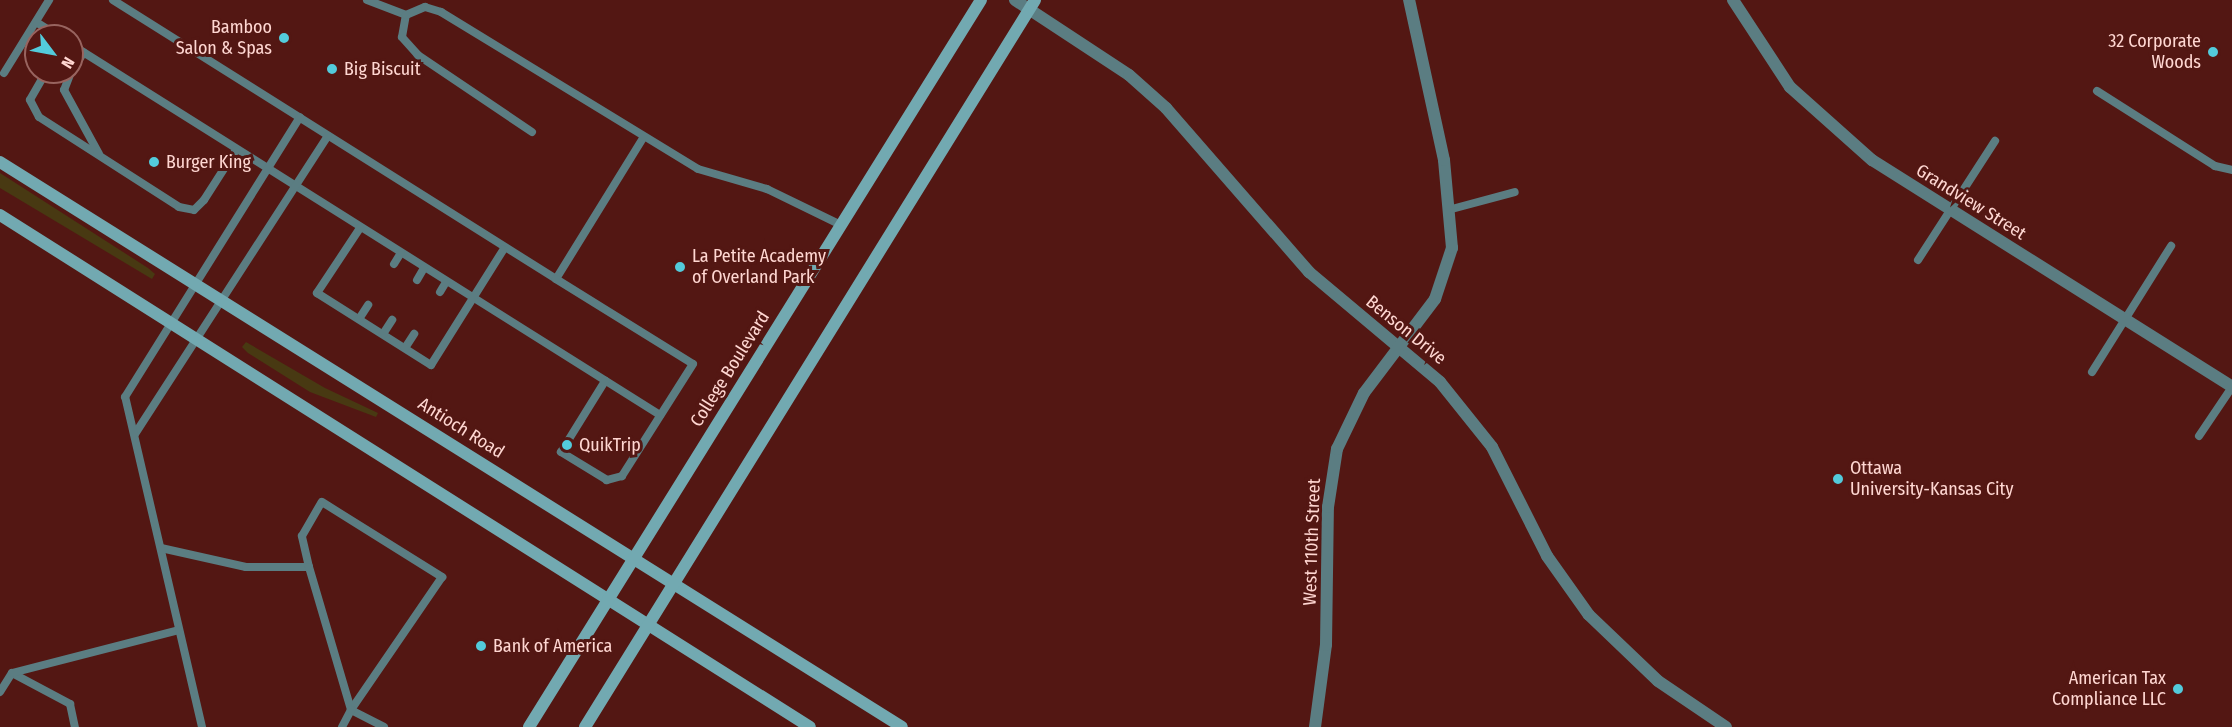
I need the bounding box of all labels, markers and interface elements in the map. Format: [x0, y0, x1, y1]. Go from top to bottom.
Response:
place label: Bamboo Salon & Spas [176, 17, 272, 60]
north arrow [24, 24, 84, 84]
marker: Bamboo Salon & Spas [277, 31, 291, 45]
place label: 32 Corporate Woods [2108, 31, 2201, 74]
marker: 32 Corporate Woods [2206, 45, 2220, 59]
text: N [57, 54, 79, 72]
place label: Big Biscuit [344, 58, 421, 80]
marker: Big Biscuit [325, 62, 339, 76]
place label: Burger King [166, 151, 251, 173]
marker: Burger King [147, 155, 161, 169]
street label: Grandview Street [1912, 160, 2030, 244]
place label: La Petite Academy of Overland Park [692, 246, 826, 288]
marker: La Petite Academy of Overland Park [673, 260, 687, 274]
street label: Benson Drive [1361, 291, 1451, 369]
street label: College Boulevard [686, 307, 774, 431]
street label: Antioch Road [414, 393, 508, 463]
place label: QuikTrip [579, 434, 641, 456]
marker: QuikTrip [560, 438, 574, 452]
place label: Ottawa University-Kansas City [1850, 458, 2013, 500]
marker: Ottawa University-Kansas City [1831, 472, 1845, 486]
street label: West 110th Street [1299, 478, 1325, 606]
place label: Bank of America [493, 635, 612, 657]
marker: Bank of America [474, 639, 488, 653]
place label: American Tax Compliance LLC [2052, 668, 2166, 710]
marker: American Tax Compliance LLC [2171, 682, 2185, 696]

